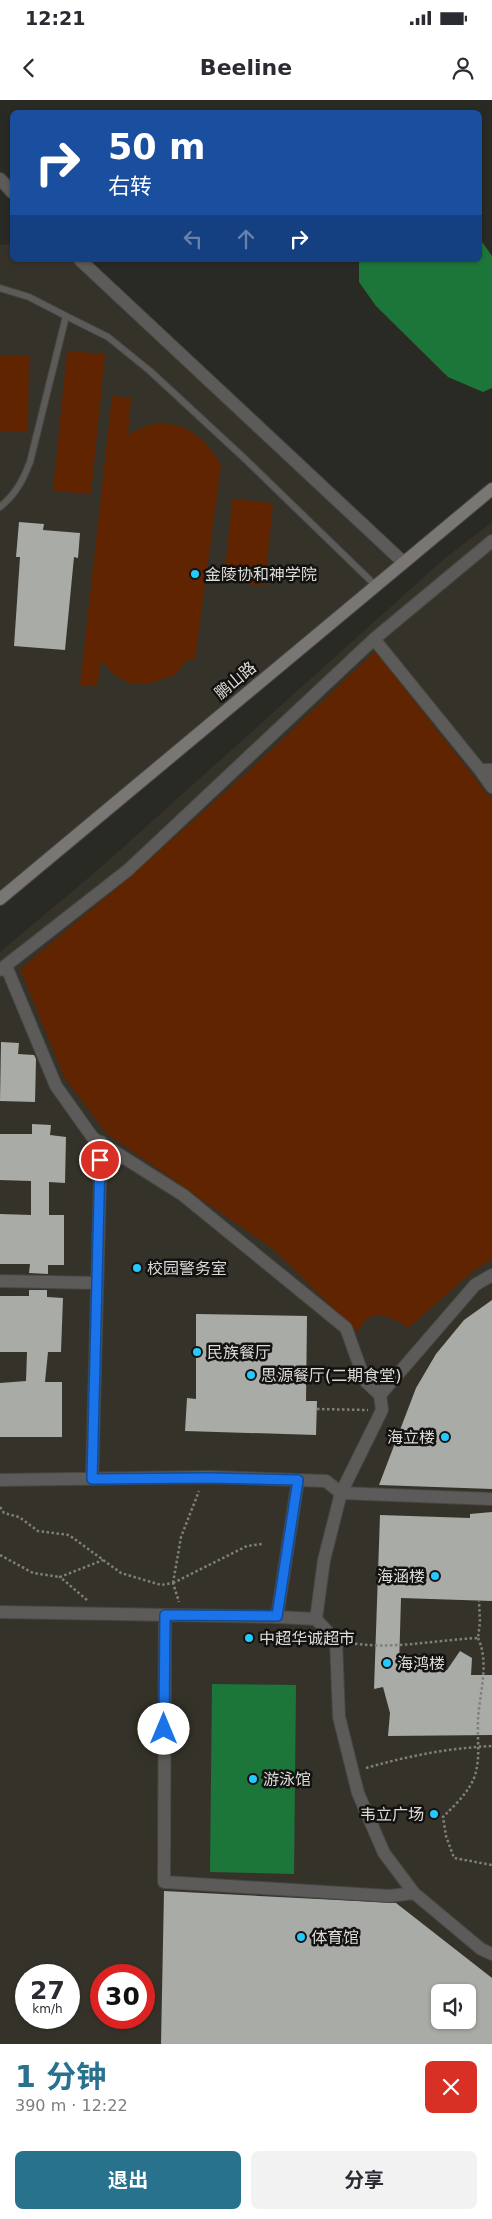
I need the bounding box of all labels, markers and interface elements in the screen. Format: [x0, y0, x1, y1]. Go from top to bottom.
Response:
text: 12:21 [25, 7, 85, 29]
icon: back [15, 54, 43, 82]
icon: person [449, 54, 477, 82]
text: Beeline [200, 55, 292, 80]
text: 50 m [108, 127, 205, 167]
icon: right [25, 130, 90, 195]
text: 右转 [108, 174, 152, 199]
icon: left [179, 225, 207, 253]
icon: ahead [232, 225, 260, 253]
icon: right [285, 225, 313, 253]
place label: 金陵协和神学院 [205, 565, 317, 584]
marker: 金陵协和神学院 [189, 568, 201, 580]
street label: 鹏山路 [211, 658, 260, 703]
pin [79, 1139, 121, 1181]
icon: arrive [86, 1146, 114, 1174]
place label: 校园警务室 [147, 1259, 227, 1278]
marker: 校园警务室 [131, 1262, 143, 1274]
place label: 民族餐厅 [207, 1343, 271, 1362]
marker: 民族餐厅 [191, 1346, 203, 1358]
place label: 思源餐厅(二期食堂) [261, 1366, 402, 1385]
marker: 思源餐厅(二期食堂) [245, 1369, 257, 1381]
place label: 海立楼 [387, 1428, 435, 1447]
marker: 海立楼 [439, 1431, 451, 1443]
place label: 海涵楼 [377, 1567, 425, 1586]
marker: 海涵楼 [429, 1570, 441, 1582]
place label: 中超华诚超市 [259, 1629, 355, 1648]
marker: 中超华诚超市 [243, 1632, 255, 1644]
place label: 海鸿楼 [397, 1654, 445, 1673]
marker: 海鸿楼 [381, 1657, 393, 1669]
position arrow [137, 1702, 189, 1754]
place label: 游泳馆 [263, 1770, 311, 1789]
marker: 游泳馆 [247, 1773, 259, 1785]
place label: 韦立广场 [360, 1805, 424, 1824]
marker: 韦立广场 [428, 1808, 440, 1820]
place label: 体育馆 [311, 1928, 359, 1947]
marker: 体育馆 [295, 1931, 307, 1943]
speed limit sign: 30 [90, 1964, 155, 2029]
text: 27 [30, 1976, 65, 2005]
map controls [431, 1984, 476, 2029]
button: sound [431, 1984, 476, 2029]
text: km/h [32, 2002, 63, 2016]
text: 1 分钟 [15, 2059, 106, 2094]
button: close [425, 2061, 477, 2113]
text: 390 m · 12:22 [15, 2096, 128, 2115]
button: 退出 [15, 2151, 241, 2209]
button: 分享 [251, 2151, 477, 2209]

